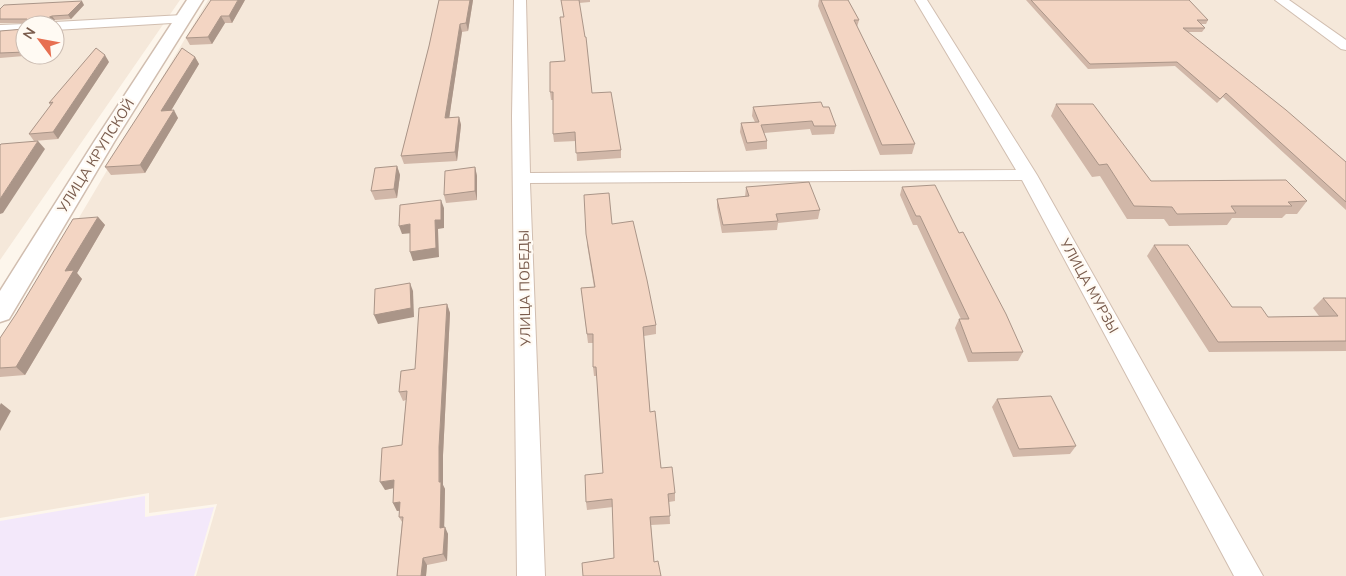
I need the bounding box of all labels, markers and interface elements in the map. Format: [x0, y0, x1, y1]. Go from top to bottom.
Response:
north arrow [15, 15, 65, 65]
text: N [19, 24, 40, 43]
street label: УЛИЦА КРУПСКОЙ [53, 95, 139, 218]
street label: УЛИЦА ПОБЕДЫ [514, 230, 536, 347]
street label: УЛИЦА МУРЗЫ [1055, 234, 1123, 337]

